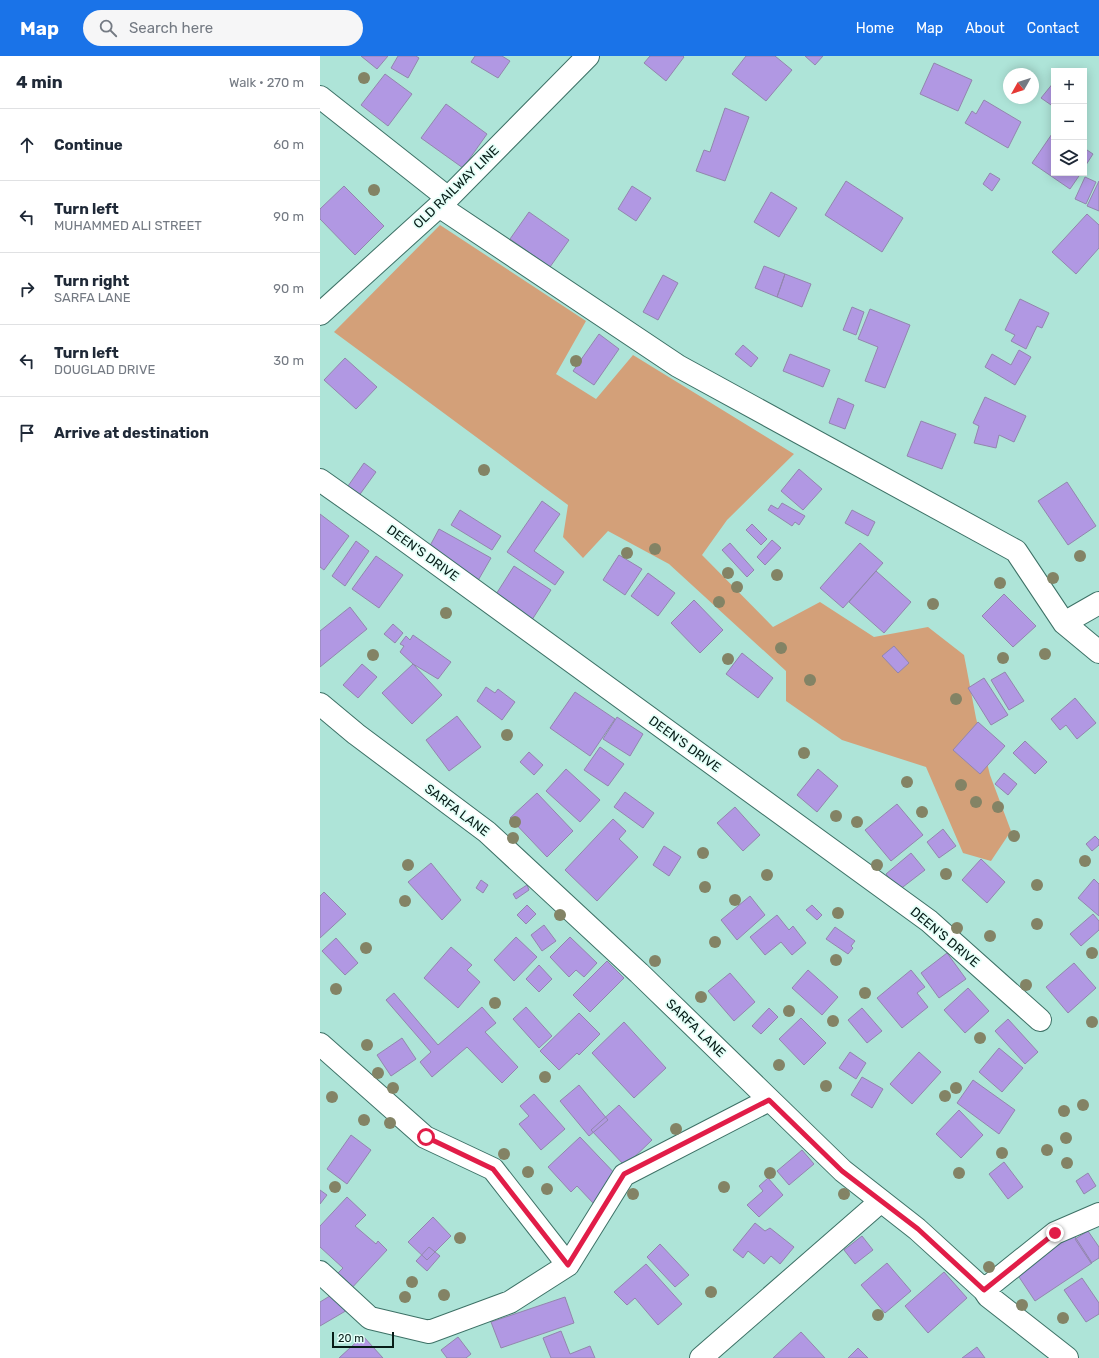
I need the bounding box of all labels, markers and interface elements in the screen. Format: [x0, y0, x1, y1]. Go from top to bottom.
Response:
search box [83, 10, 363, 46]
text: Map [20, 17, 59, 40]
icon: search [97, 17, 119, 39]
text: Search here [129, 19, 213, 37]
text: Home [856, 20, 894, 37]
text: Map [916, 20, 943, 37]
text: About [965, 20, 1005, 37]
text: Contact [1027, 20, 1079, 37]
north arrow [1003, 68, 1039, 104]
map controls [1051, 68, 1087, 176]
button: + [1051, 68, 1087, 104]
text: 4 min [16, 72, 63, 92]
text: Walk · 270 m [229, 75, 304, 90]
button: − [1051, 104, 1087, 140]
icon: ahead [16, 134, 38, 156]
text: Continue [54, 136, 123, 154]
text: 60 m [273, 137, 304, 152]
button: layers [1051, 140, 1087, 176]
street label: OLD RAILWAY LINE [410, 142, 502, 232]
text: Turn left [54, 200, 119, 218]
icon: left [16, 206, 38, 228]
text: 90 m [273, 209, 304, 224]
text: MUHAMMED ALI STREET [54, 218, 202, 233]
text: Turn right [54, 272, 129, 290]
icon: right [16, 278, 38, 300]
text: 90 m [273, 281, 304, 296]
text: SARFA LANE [54, 290, 131, 305]
text: Turn left [54, 344, 119, 362]
icon: left [16, 350, 38, 372]
text: 30 m [273, 353, 304, 368]
text: DOUGLAD DRIVE [54, 362, 155, 377]
icon: arrive [16, 422, 38, 444]
text: Arrive at destination [54, 424, 209, 442]
street label: DEEN'S DRIVE [384, 522, 462, 584]
street label: DEEN'S DRIVE [646, 713, 724, 775]
street label: SARFA LANE [422, 781, 492, 839]
street label: DEEN'S DRIVE [908, 904, 983, 970]
street label: SARFA LANE [663, 996, 729, 1060]
route start [417, 1128, 435, 1146]
route end [1046, 1224, 1064, 1242]
scale bar [332, 1330, 394, 1349]
text: 20 m [338, 1332, 364, 1345]

